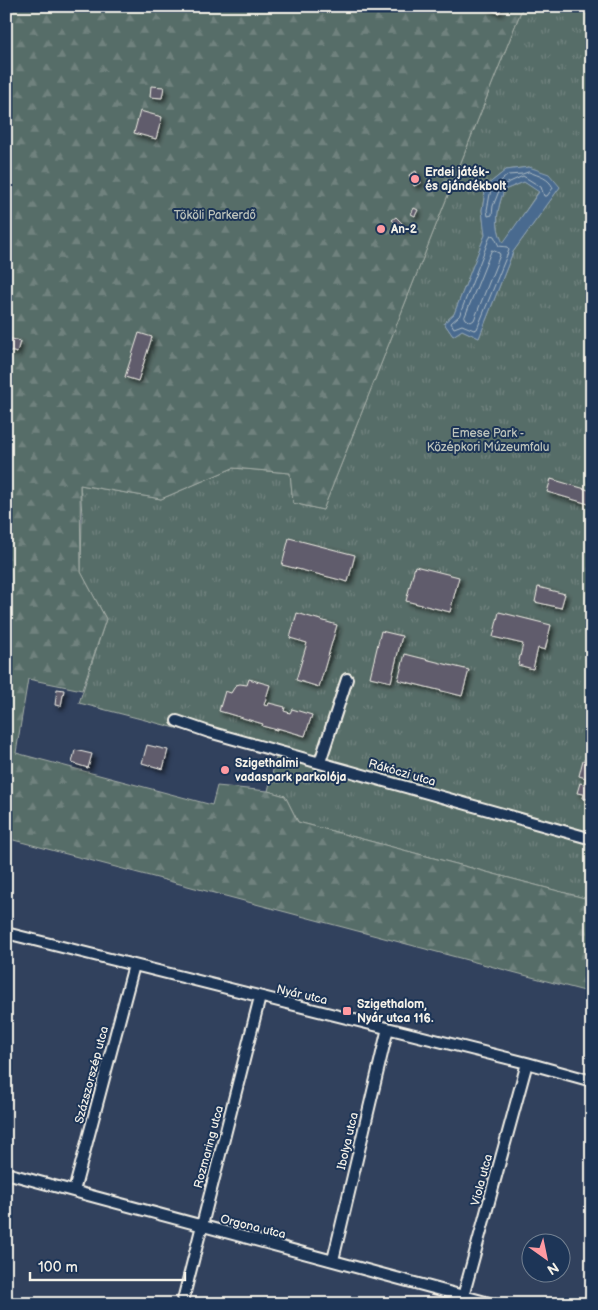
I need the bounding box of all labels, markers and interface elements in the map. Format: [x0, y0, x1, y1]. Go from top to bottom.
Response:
place label: Erdei játék- és ajándékbolt [425, 165, 506, 194]
marker: Erdei játék- és ajándékbolt [409, 173, 421, 185]
park label: Tököli Parkerdő [174, 208, 256, 223]
place label: An-2 [390, 222, 418, 237]
marker: An-2 [375, 223, 387, 235]
park label: Emese Park - Középkori Múzeumfalu [427, 426, 549, 455]
place label: Szigethalmi vadaspark parkolója [234, 756, 347, 785]
street label: Rákóczi utca [367, 756, 438, 790]
marker: Szigethalmi vadaspark parkolója [219, 764, 231, 776]
street label: Nyár utca [275, 982, 329, 1008]
place label: Szigethalom, Nyár utca 116. [357, 997, 434, 1026]
marker: Szigethalom, Nyár utca 116. [341, 1005, 353, 1017]
street label: Százszorszép utca [72, 1024, 112, 1125]
street label: Rozmaring utca [191, 1104, 227, 1190]
street label: Ibolya utca [334, 1111, 362, 1171]
street label: Viola utca [468, 1152, 496, 1207]
street label: Orgona utca [219, 1212, 288, 1242]
north arrow [520, 1232, 570, 1282]
scale bar [30, 1250, 185, 1282]
text: 100 m [38, 1258, 78, 1277]
text: N [544, 1258, 562, 1278]

